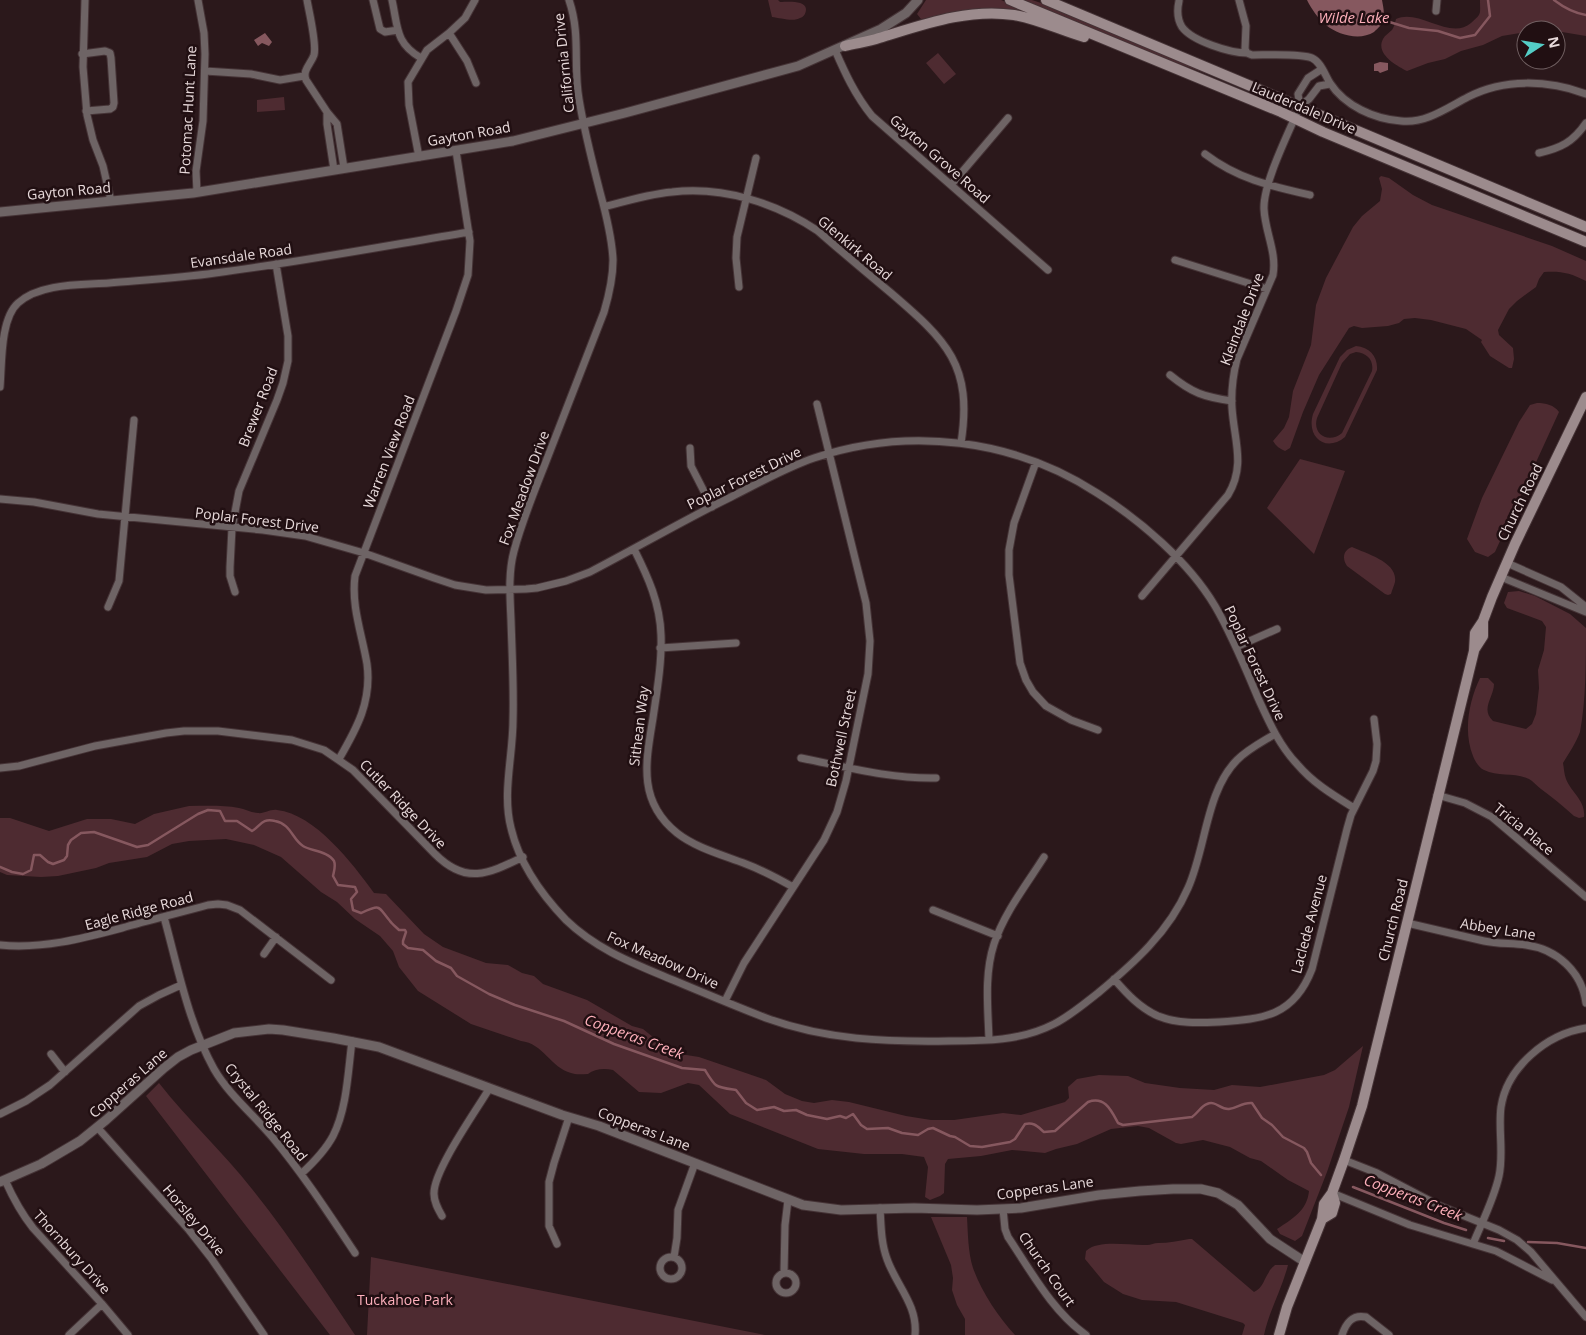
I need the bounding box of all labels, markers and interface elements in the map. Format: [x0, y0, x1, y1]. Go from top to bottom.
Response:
water label: Wilde Lake [1319, 7, 1390, 27]
street label: California Drive [549, 12, 578, 114]
north arrow [1516, 20, 1566, 70]
text: N [1544, 35, 1565, 50]
street label: Potomac Hunt Lane [175, 45, 200, 175]
street label: Lauderdale Drive [1249, 77, 1359, 138]
street label: Gayton Grove Road [886, 110, 994, 207]
street label: Gayton Road [426, 117, 512, 150]
street label: Gayton Road [26, 177, 112, 204]
street label: Glenkirk Road [814, 211, 896, 284]
street label: Evansdale Road [189, 239, 293, 272]
street label: Kleindale Drive [1215, 270, 1268, 368]
street label: Brewer Road [234, 364, 281, 449]
street label: Warren View Road [358, 392, 419, 511]
street label: Fox Meadow Drive [494, 428, 553, 548]
street label: Poplar Forest Drive [683, 442, 804, 513]
street label: Church Road [1493, 460, 1547, 544]
street label: Poplar Forest Drive [194, 502, 320, 537]
street label: Poplar Forest Drive [1220, 602, 1291, 724]
street label: Sithean Way [624, 684, 653, 767]
street label: Bothwell Street [821, 687, 860, 789]
street label: Cutler Ridge Drive [356, 755, 451, 853]
street label: Tricia Place [1490, 798, 1559, 859]
street label: Laclede Avenue [1286, 872, 1331, 976]
street label: Church Road [1373, 877, 1412, 963]
street label: Eagle Ridge Road [83, 887, 195, 934]
street label: Abbey Lane [1459, 913, 1537, 944]
street label: Fox Meadow Drive [604, 926, 722, 993]
water label: Copperas Creek [582, 1009, 687, 1063]
street label: Copperas Lane [85, 1043, 171, 1122]
street label: Crystal Ridge Road [221, 1059, 312, 1165]
street label: Copperas Lane [595, 1102, 693, 1155]
water label: Copperas Creek [1361, 1169, 1466, 1225]
street label: Copperas Lane [995, 1171, 1095, 1204]
street label: Horsley Drive [159, 1180, 230, 1259]
street label: Thornbury Drive [30, 1206, 115, 1298]
street label: Church Court [1015, 1228, 1080, 1310]
park label: Tuckahoe Park [357, 1290, 454, 1309]

